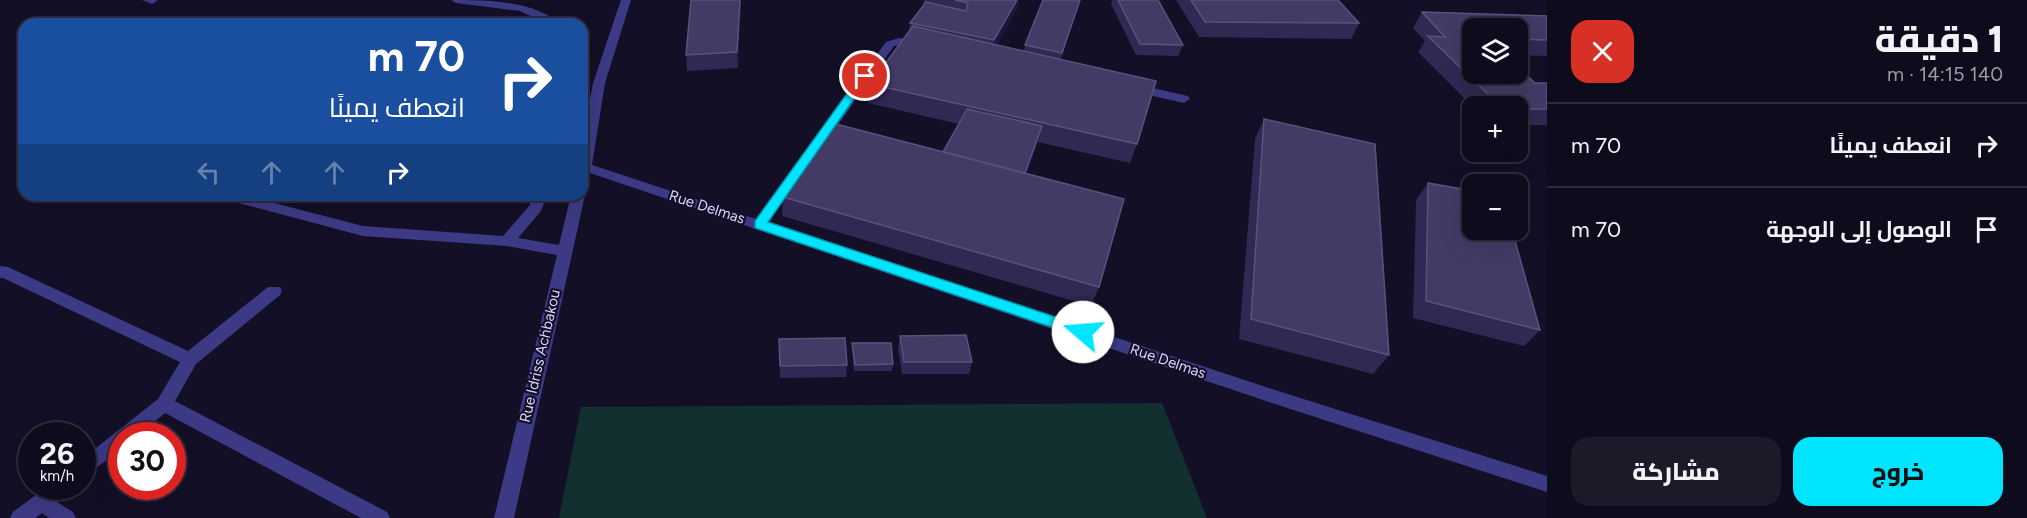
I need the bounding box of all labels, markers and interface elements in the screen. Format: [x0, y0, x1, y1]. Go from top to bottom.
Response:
map controls [1462, 18, 1528, 240]
button: layers [1462, 18, 1528, 84]
text: 1 دقيقة [1875, 18, 2003, 61]
button: close [1571, 20, 1634, 83]
text: 70 m [368, 31, 465, 82]
icon: right [486, 42, 564, 120]
pin [839, 50, 890, 101]
icon: arrive [848, 59, 881, 92]
text: 140 m · 14:15 [1887, 62, 2003, 86]
text: انعطف يمينًا [329, 91, 465, 124]
button: + [1462, 96, 1528, 162]
icon: right [1970, 129, 2003, 162]
text: 70 m [1571, 132, 1621, 159]
text: انعطف يمينًا [1829, 132, 1952, 159]
icon: left [192, 156, 225, 189]
icon: ahead [255, 156, 288, 189]
icon: ahead [318, 156, 351, 189]
icon: right [381, 156, 414, 189]
button: − [1462, 174, 1528, 240]
street label: Rue Delmas [667, 186, 747, 228]
icon: arrive [1970, 213, 2003, 246]
text: 70 m [1571, 216, 1621, 243]
text: الوصول إلى الوجهة [1766, 216, 1952, 243]
street label: Rue Idriss Achbakou [516, 288, 564, 424]
position arrow [1051, 300, 1115, 364]
street label: Rue Delmas [1128, 340, 1208, 382]
speed limit sign: 30 [108, 422, 186, 500]
text: 26 [40, 435, 74, 472]
button: مشاركة [1571, 437, 1781, 506]
button: خروج [1793, 437, 2003, 506]
text: km/h [40, 467, 74, 485]

